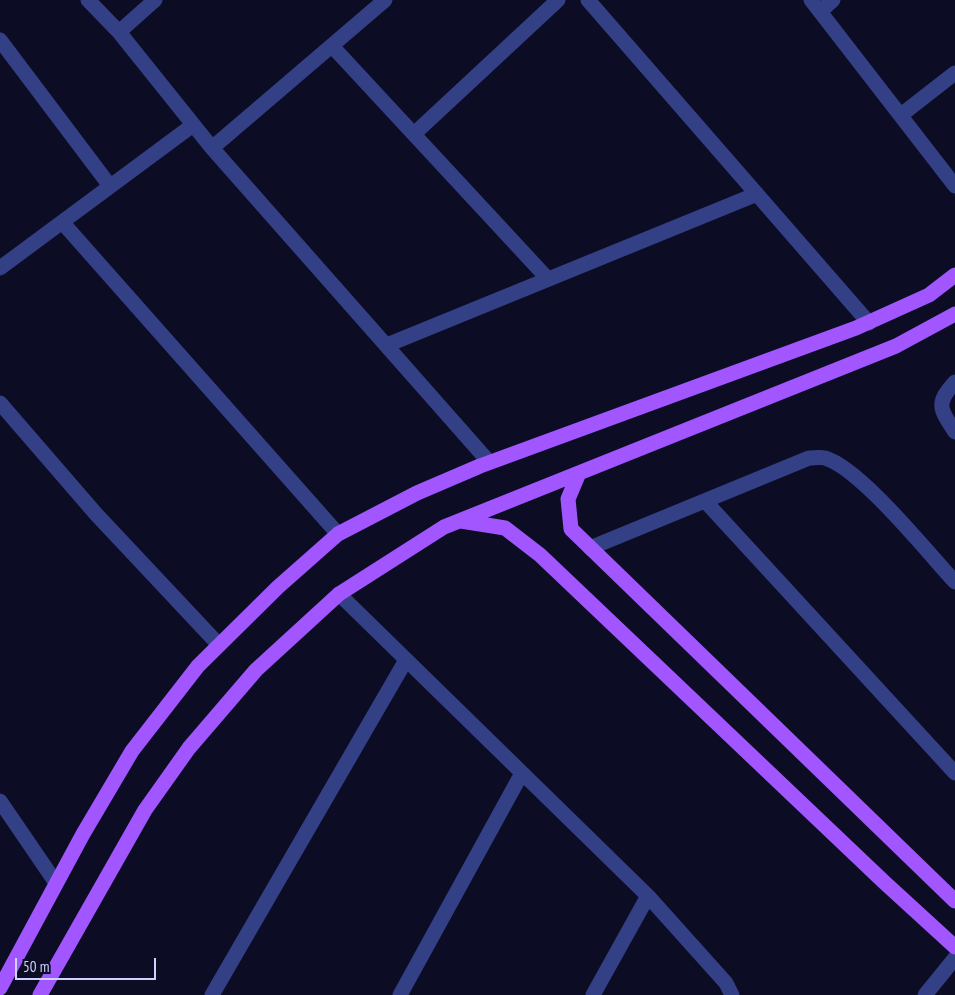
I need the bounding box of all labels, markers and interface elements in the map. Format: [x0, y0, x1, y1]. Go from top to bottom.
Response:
scale bar [18, 948, 159, 980]
text: 50 m [23, 957, 49, 976]

